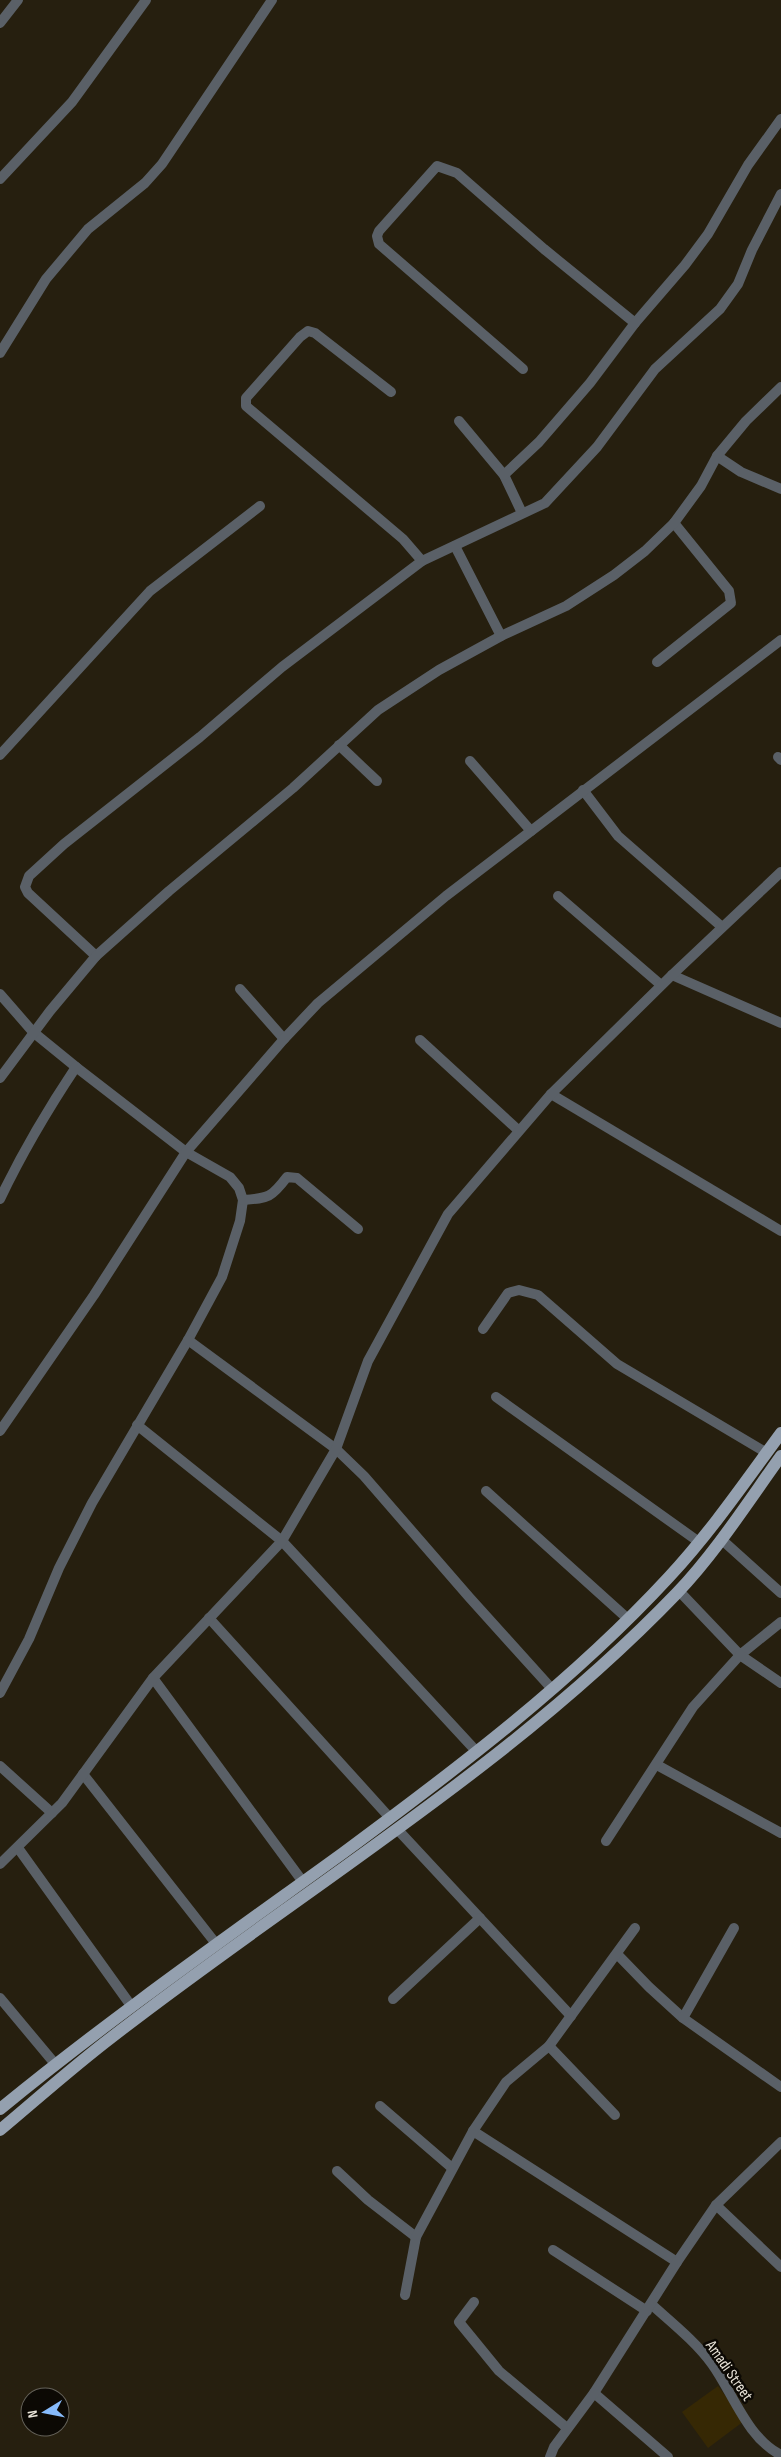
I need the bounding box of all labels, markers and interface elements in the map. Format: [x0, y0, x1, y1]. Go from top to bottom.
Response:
street label: Amadi Street [700, 2336, 757, 2405]
north arrow [20, 2387, 70, 2437]
text: N [24, 2409, 42, 2419]

